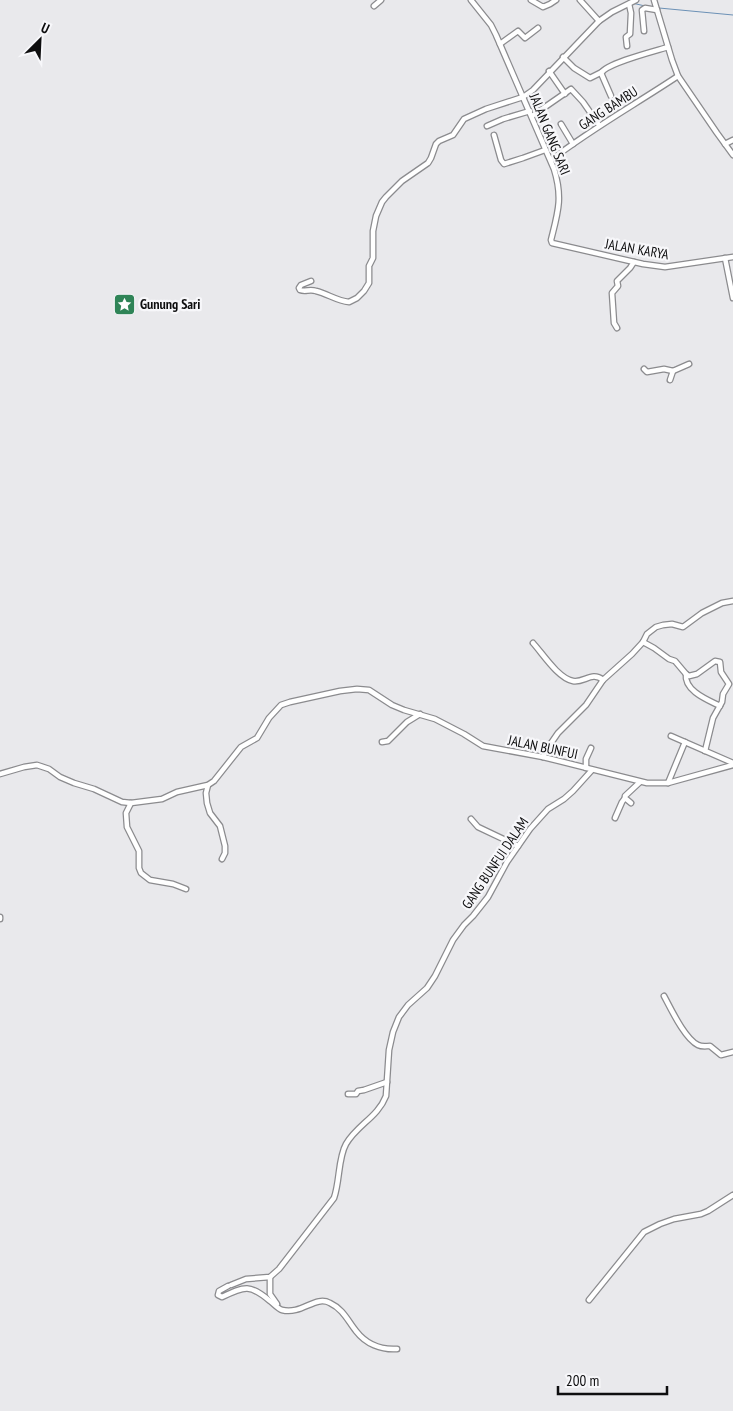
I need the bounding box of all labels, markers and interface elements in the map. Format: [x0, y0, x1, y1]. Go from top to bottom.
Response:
north arrow [15, 15, 65, 65]
text: U [38, 18, 52, 38]
street label: GANG BAMBU [575, 82, 641, 134]
street label: JALAN GANG SARI [525, 90, 575, 177]
street label: JALAN KARYA [603, 234, 671, 264]
place icon: Gunung Sari [112, 292, 136, 316]
place label: Gunung Sari [140, 295, 200, 313]
street label: JALAN BUNFUI [506, 731, 579, 763]
street label: GANG BUNFUI DALAM [458, 814, 532, 912]
scale bar [558, 1364, 667, 1396]
text: 200 m [566, 1371, 599, 1390]

